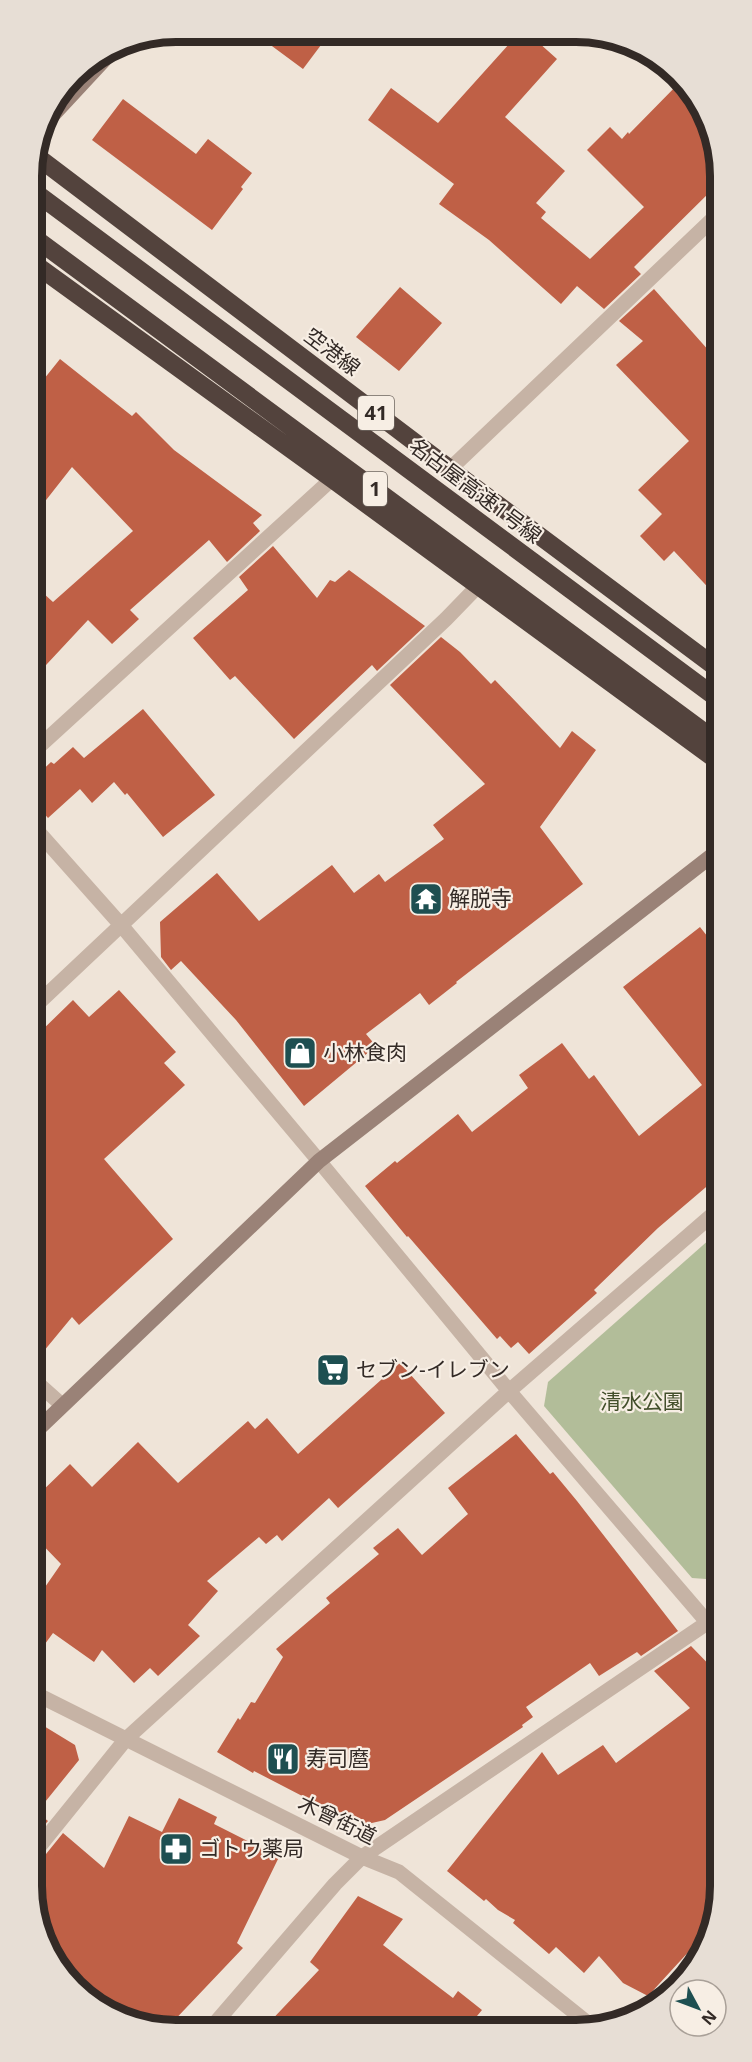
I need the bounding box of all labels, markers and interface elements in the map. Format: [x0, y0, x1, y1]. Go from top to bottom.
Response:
street label: 空港線 [299, 321, 366, 381]
road number: 41 [358, 396, 394, 430]
street label: 名古屋高速1号線 [404, 431, 548, 549]
road number: 1 [363, 472, 387, 506]
temple icon: 解脱寺 [408, 881, 444, 917]
place label: 解脱寺 [449, 884, 512, 912]
shop icon: 小林食肉 [282, 1035, 318, 1071]
place label: 小林食肉 [323, 1038, 407, 1066]
supermarket icon: セブン-イレブン [315, 1352, 351, 1388]
place label: セブン-イレブン [356, 1355, 510, 1383]
park label: 清水公園 [600, 1387, 684, 1415]
restaurant icon: 寿司麿 [265, 1741, 301, 1777]
place label: 寿司麿 [306, 1744, 369, 1772]
street label: 木曾街道 [294, 1788, 381, 1850]
pharmacy icon: ゴトウ薬局 [158, 1831, 194, 1867]
place label: ゴトウ薬局 [199, 1834, 304, 1862]
north arrow [668, 1978, 728, 2038]
text: N [697, 2006, 722, 2030]

